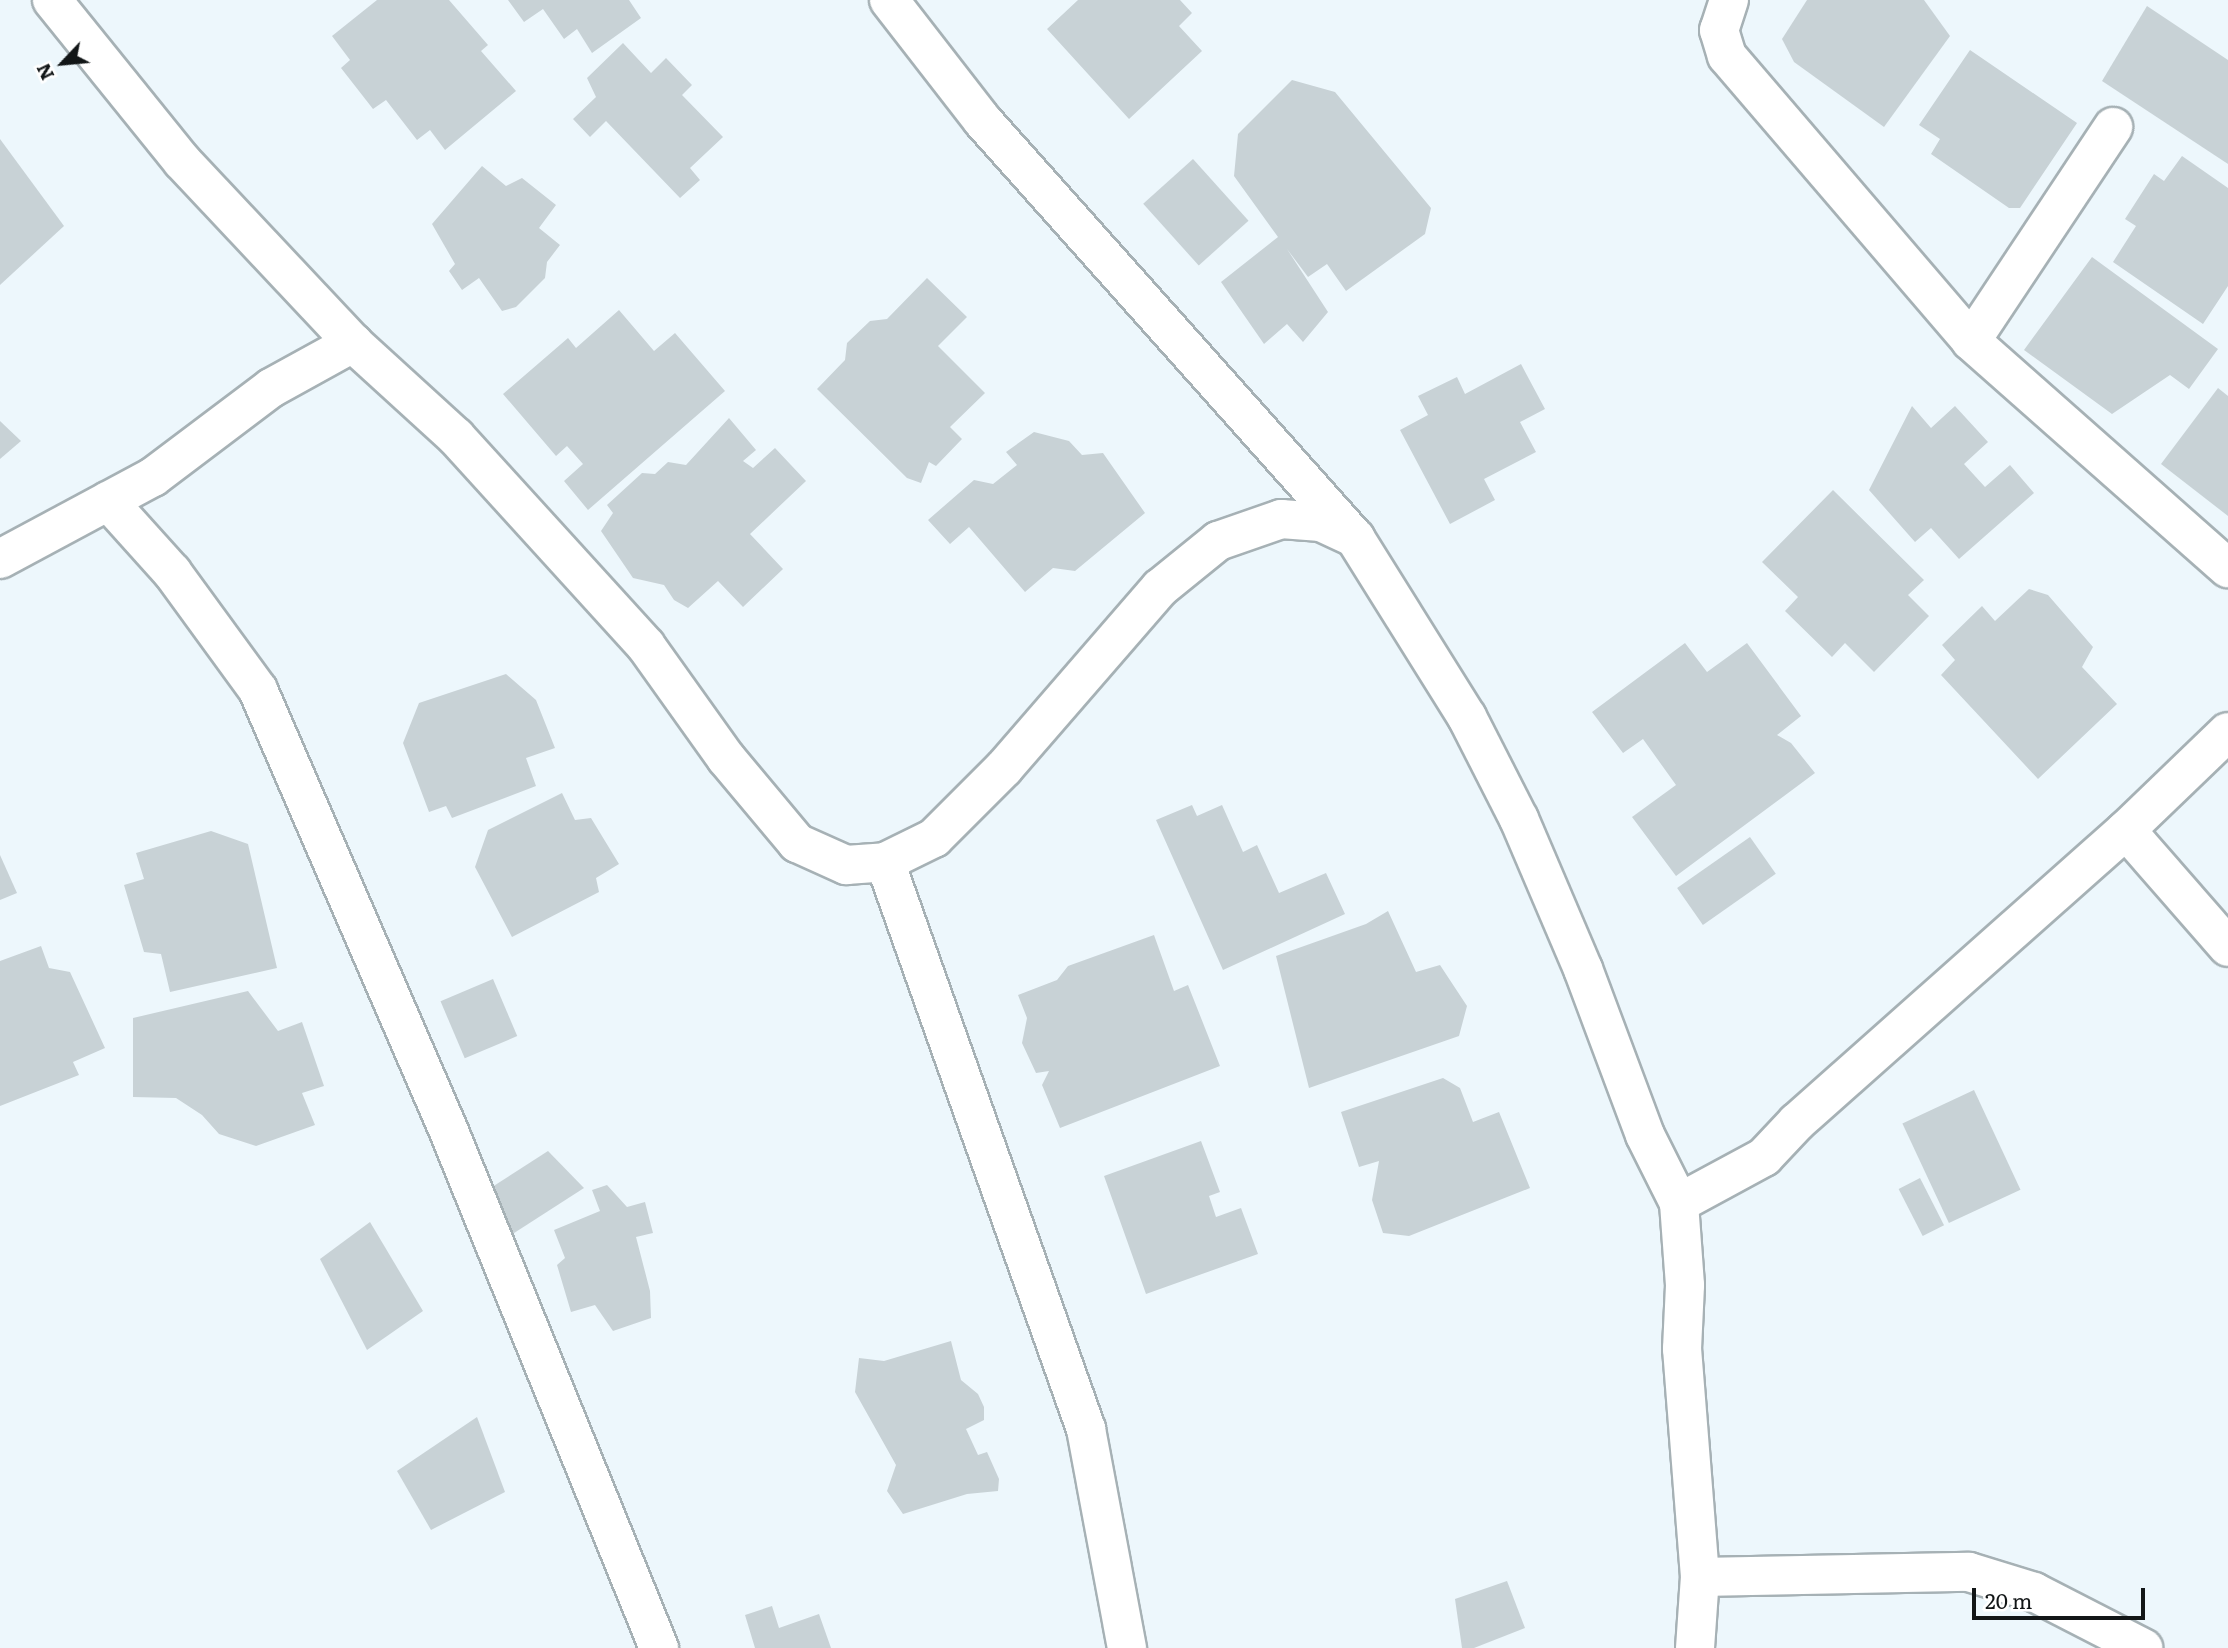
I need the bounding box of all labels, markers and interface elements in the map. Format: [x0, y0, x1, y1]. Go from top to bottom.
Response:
north arrow [28, 28, 98, 98]
text: N [28, 59, 60, 86]
scale bar [1976, 1574, 2149, 1618]
text: 20 m [1985, 1584, 2032, 1615]

